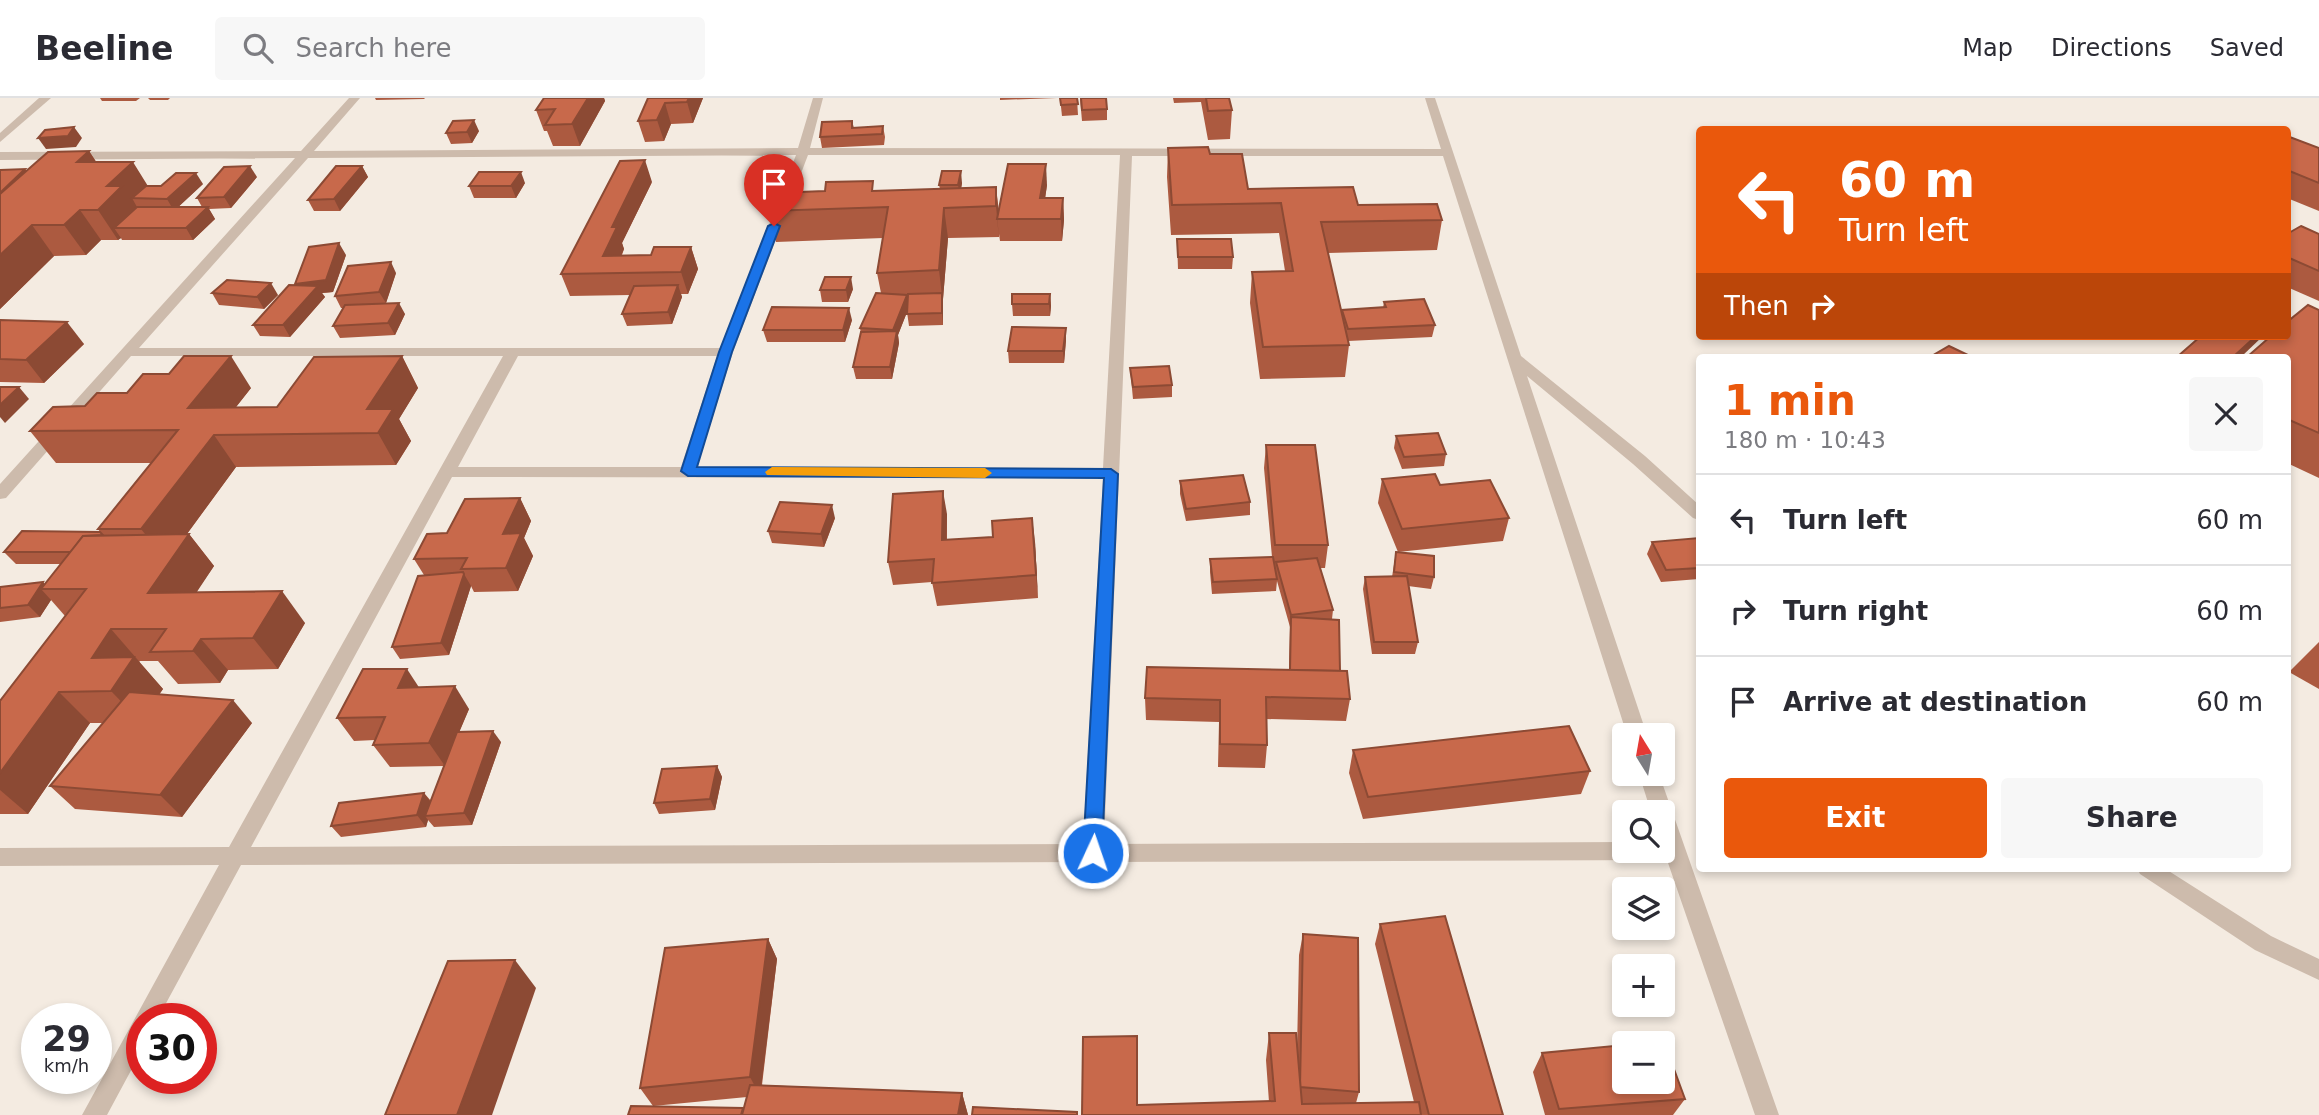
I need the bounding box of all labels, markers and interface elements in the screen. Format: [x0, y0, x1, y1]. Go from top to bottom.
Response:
search box [215, 17, 705, 80]
text: Beeline [35, 29, 173, 68]
icon: search [239, 29, 277, 67]
text: Search here [295, 33, 452, 63]
text: Map [1962, 34, 2013, 62]
text: Directions [2051, 34, 2172, 62]
text: Saved [2210, 34, 2284, 62]
text: 60 m [1839, 152, 1975, 209]
pin [744, 154, 804, 226]
icon: left [1724, 154, 1815, 245]
icon: arrive [755, 165, 793, 203]
text: Turn left [1839, 211, 1969, 249]
icon: right [1803, 287, 1841, 325]
text: Then [1724, 291, 1789, 321]
text: 1 min [1724, 376, 1856, 425]
button: close [2189, 377, 2263, 451]
text: 180 m · 10:43 [1724, 427, 1886, 453]
icon: left [1724, 501, 1762, 539]
text: Turn left [1783, 505, 1907, 535]
text: 60 m [2196, 505, 2263, 535]
icon: right [1724, 592, 1762, 630]
text: Turn right [1783, 596, 1928, 626]
text: 60 m [2196, 596, 2263, 626]
icon: arrive [1724, 683, 1762, 721]
text: Arrive at destination [1783, 687, 2087, 717]
text: 60 m [2196, 687, 2263, 717]
north arrow [1612, 723, 1675, 786]
map controls [1612, 723, 1675, 1094]
button: Exit [1724, 778, 1987, 858]
button: Share [2001, 778, 2263, 858]
button: search [1612, 800, 1675, 863]
position arrow [1056, 816, 1130, 890]
button: layers [1612, 877, 1675, 940]
button: + [1612, 954, 1675, 1017]
speed limit sign: 30 [126, 1003, 217, 1094]
text: 29 [42, 1019, 91, 1059]
button: − [1612, 1031, 1675, 1094]
text: km/h [44, 1055, 89, 1076]

